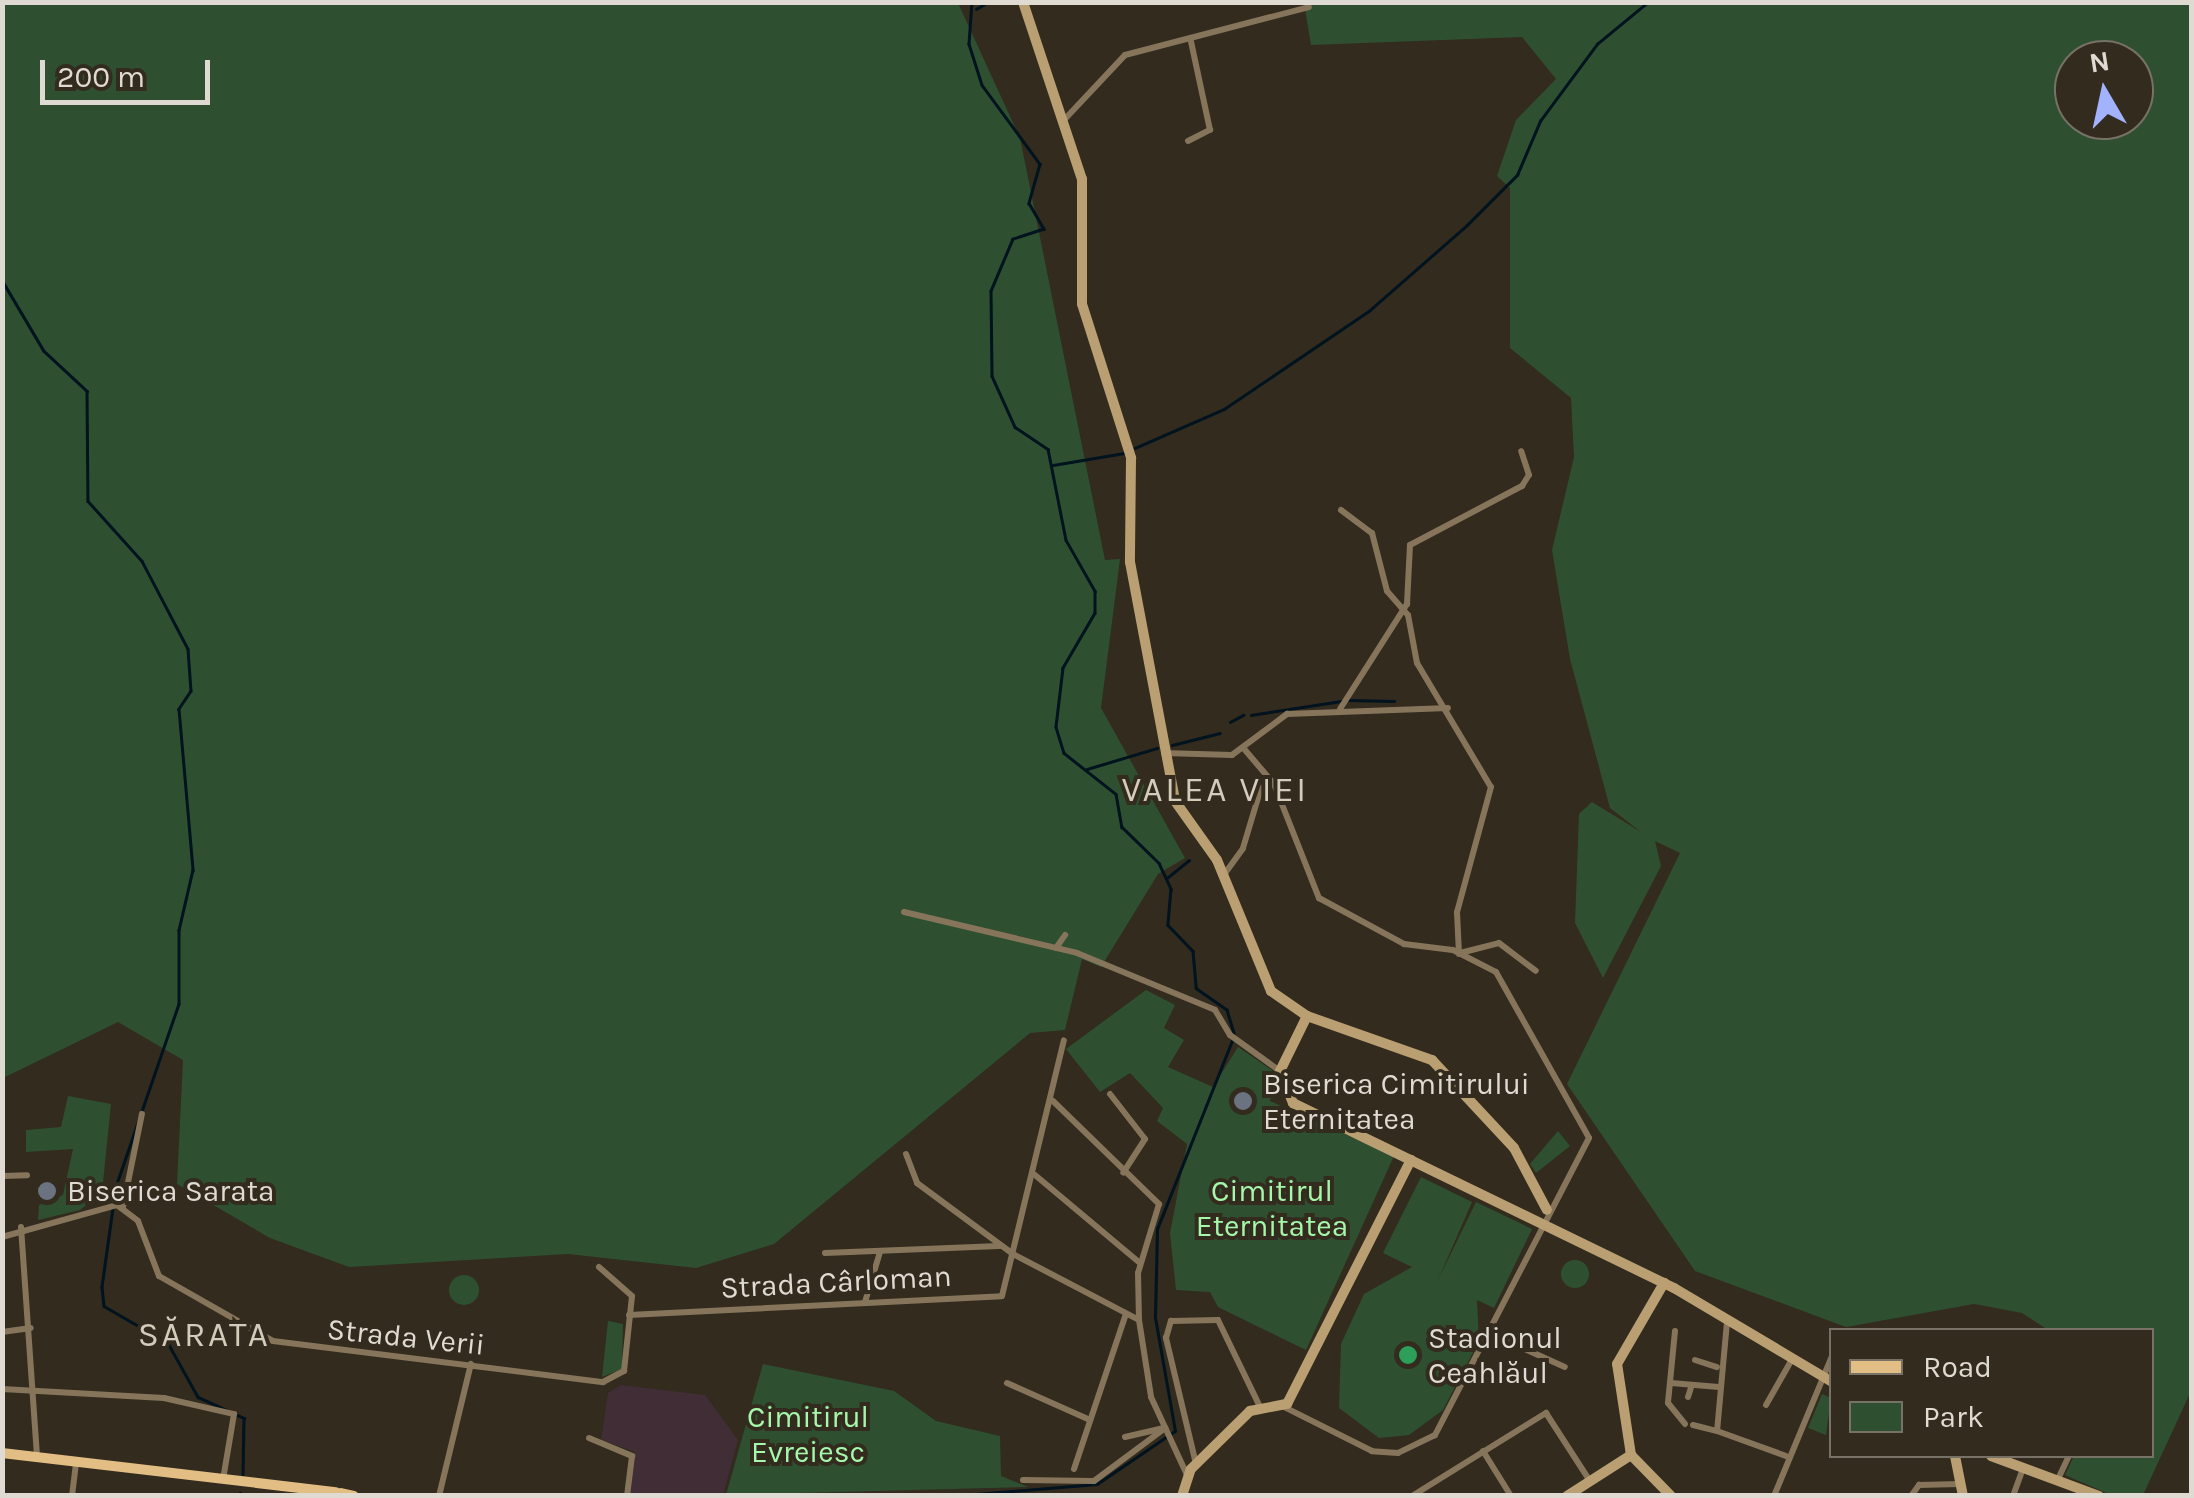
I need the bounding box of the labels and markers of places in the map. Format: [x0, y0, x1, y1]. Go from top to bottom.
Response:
place label: Biserica Cimitirului Eternitatea [1263, 1066, 1530, 1136]
marker: Biserica Cimitirului Eternitatea [1232, 1090, 1254, 1112]
place label: Biserica Sarata [67, 1173, 274, 1209]
marker: Biserica Sarata [36, 1180, 58, 1202]
place label: Stadionul Ceahlăul [1428, 1320, 1562, 1390]
marker: Stadionul Ceahlăul [1397, 1344, 1419, 1366]

